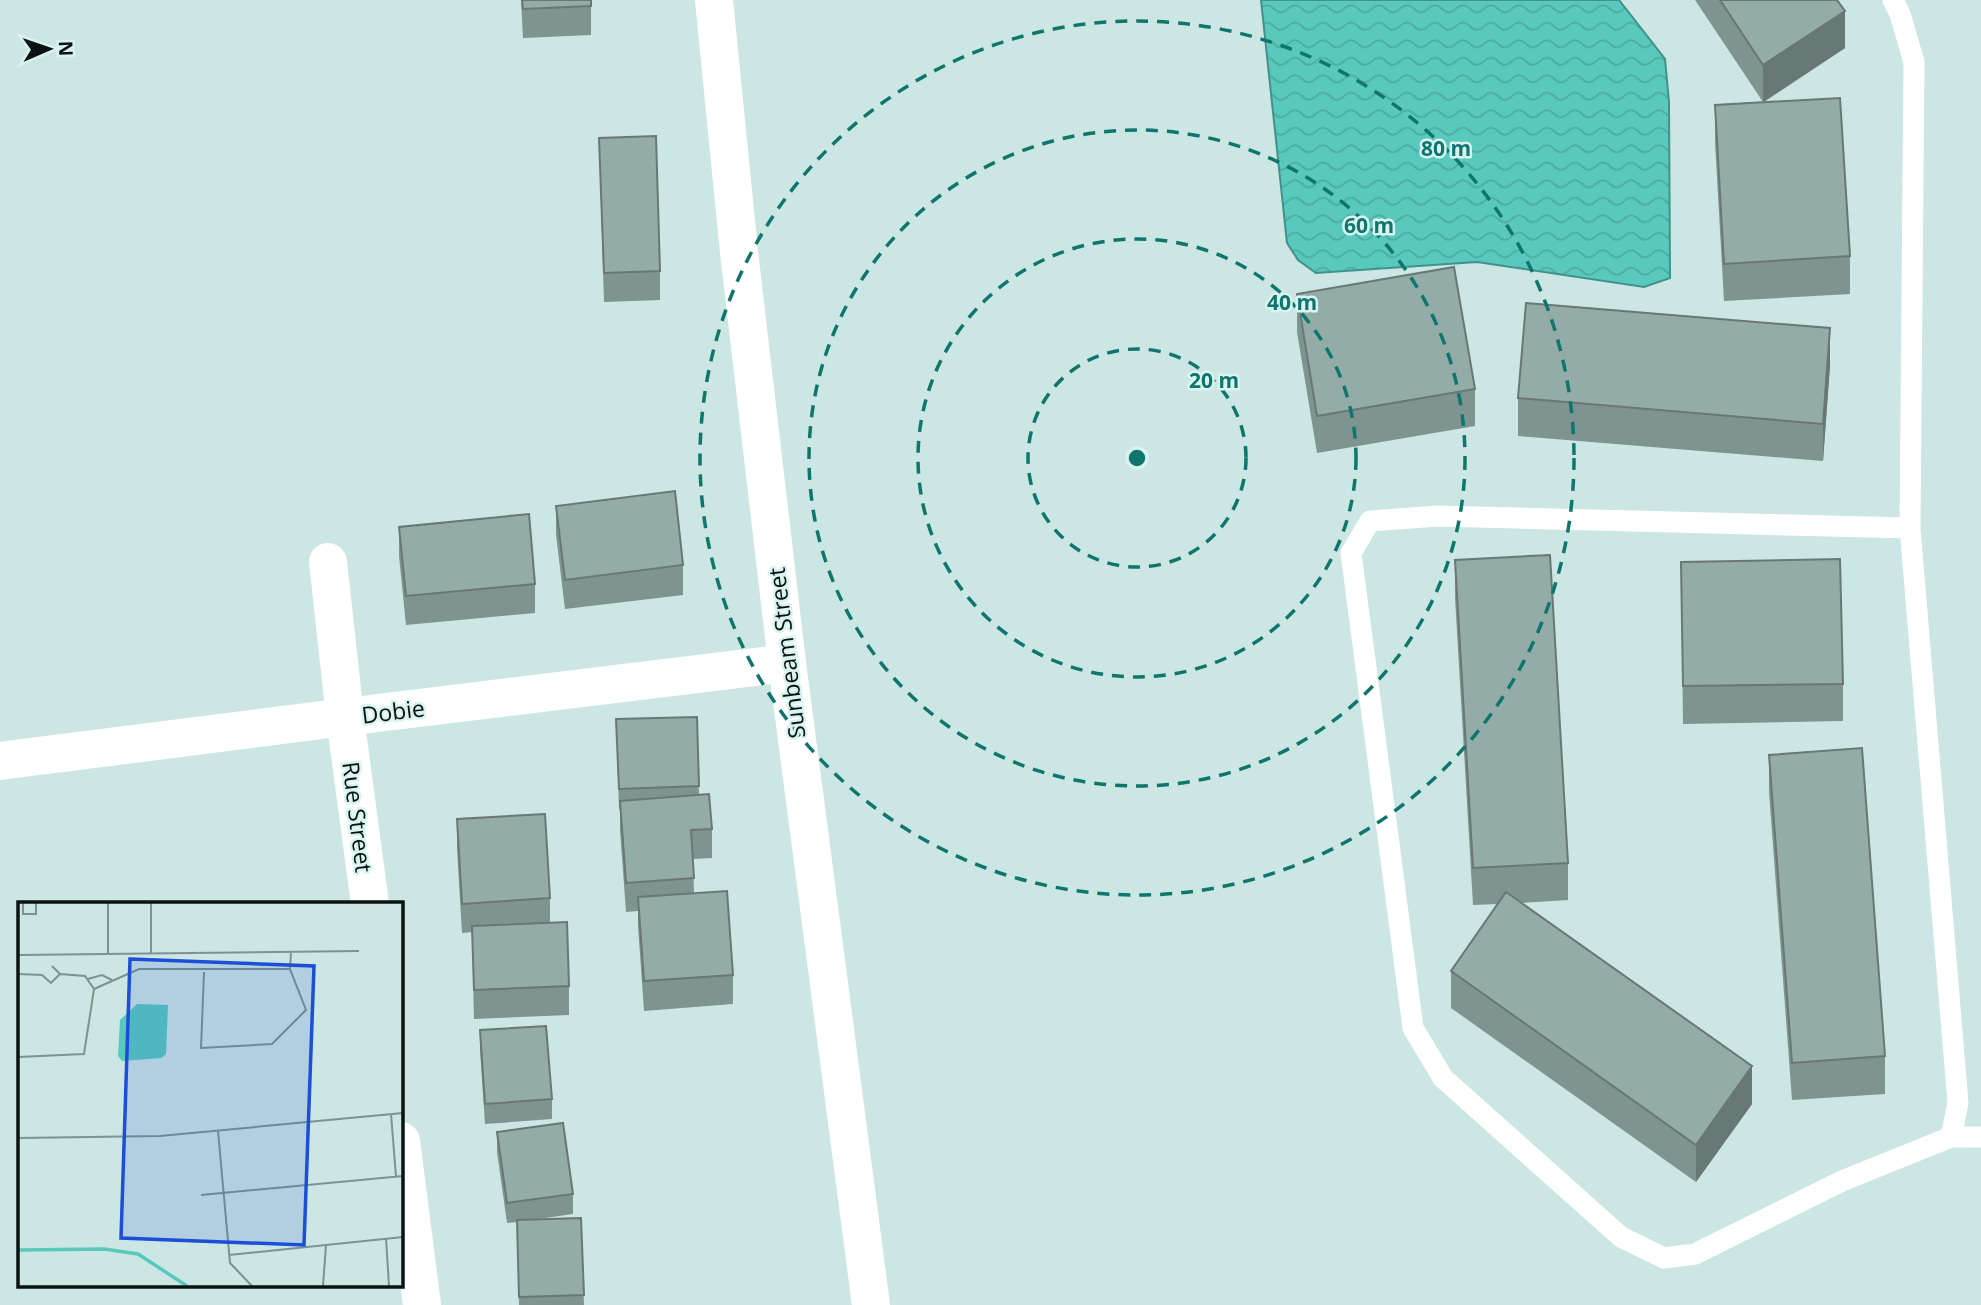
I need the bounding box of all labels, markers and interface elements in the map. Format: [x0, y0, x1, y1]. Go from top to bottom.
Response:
north arrow [14, 14, 84, 84]
text: N [53, 40, 79, 57]
text: 80 m [1421, 134, 1471, 162]
text: 60 m [1344, 211, 1394, 239]
text: 40 m [1267, 288, 1317, 316]
text: 20 m [1189, 366, 1239, 394]
centre of rings [1125, 446, 1149, 470]
street label: Sunbeam Street [760, 566, 812, 740]
street label: Dobie [360, 691, 426, 731]
street label: Rue Street [335, 760, 381, 874]
inset map [18, 902, 402, 1288]

